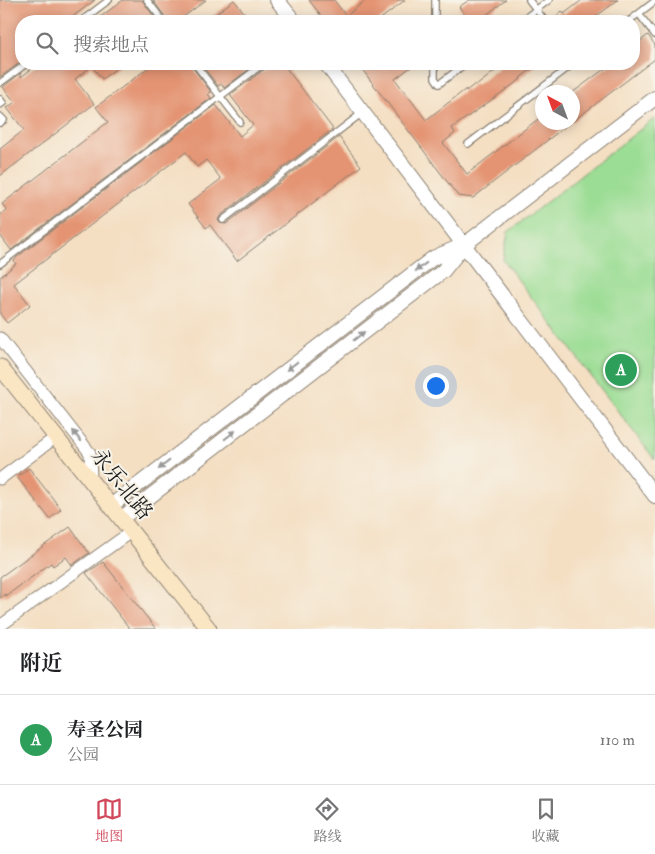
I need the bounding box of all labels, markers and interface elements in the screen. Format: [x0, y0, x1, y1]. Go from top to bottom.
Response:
search box [15, 15, 640, 70]
icon: search [33, 29, 61, 57]
text: 搜索地点 [73, 33, 149, 57]
north arrow [535, 85, 580, 130]
one-way arrow [414, 262, 428, 272]
one-way arrow [352, 331, 366, 341]
pin: A [605, 351, 637, 389]
one-way arrow [286, 361, 299, 372]
your location [423, 373, 449, 399]
one-way arrow [71, 429, 82, 442]
one-way arrow [223, 430, 236, 441]
street label: 永乐北路 [85, 443, 159, 525]
one-way arrow [157, 460, 170, 471]
text: 附近 [20, 650, 62, 677]
text: 寿圣公园 [67, 718, 143, 742]
text: A [31, 730, 41, 750]
text: 110 m [600, 730, 635, 750]
text: 公园 [67, 745, 99, 765]
tab: 地图 [95, 795, 123, 845]
tab: 路线 [313, 795, 341, 845]
tab: 收藏 [532, 795, 560, 845]

